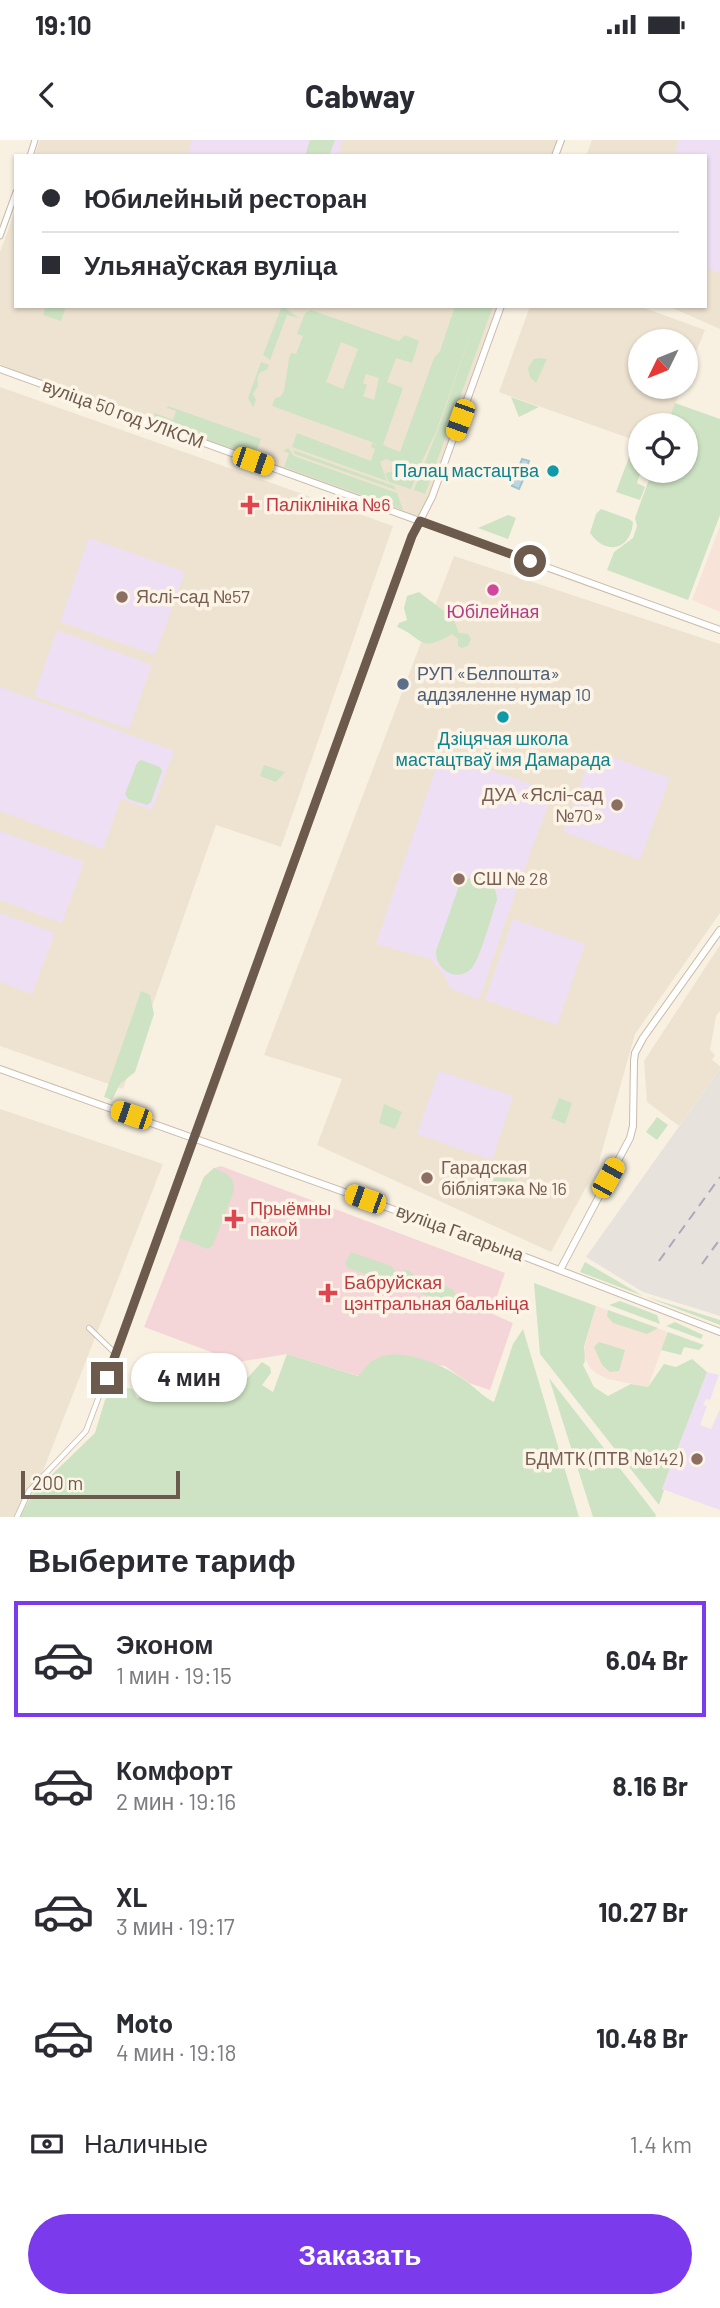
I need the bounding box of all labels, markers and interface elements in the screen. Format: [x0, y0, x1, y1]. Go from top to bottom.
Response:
text: 19:10 [35, 9, 92, 40]
icon: back [28, 76, 66, 114]
text: Cabway [305, 76, 415, 114]
icon: search [654, 76, 692, 114]
text: Юбилейный ресторан [84, 182, 367, 213]
text: Ульянаўская вуліца [84, 249, 337, 280]
north arrow [628, 329, 698, 399]
map controls [628, 329, 698, 483]
street label: вуліца 50 год УЛКСМ [40, 374, 207, 452]
car [443, 397, 478, 443]
button: locate [628, 413, 698, 483]
car [230, 444, 277, 478]
place label: Палац мастацтва [394, 459, 540, 481]
marker: Палац мастацтва [545, 463, 561, 479]
place label: Паліклініка №6 [266, 493, 390, 515]
marker: Паліклініка №6 [240, 495, 260, 515]
route start [514, 545, 546, 577]
marker: Юбілейная [485, 582, 501, 598]
place label: Яслі-сад №57 [136, 585, 250, 607]
marker: Яслі-сад №57 [114, 589, 130, 605]
place label: Юбілейная [447, 600, 539, 622]
place label: РУП «Белпошта» аддзяленне нумар 10 [417, 662, 591, 705]
marker: РУП «Белпошта» аддзяленне нумар 10 [395, 676, 411, 692]
marker: Дзіцячая школа мастацтваў імя Дамарада [495, 709, 511, 725]
place label: Дзіцячая школа мастацтваў імя Дамарада [396, 727, 611, 770]
place label: ДУА «Яслі-сад №70» [482, 783, 603, 826]
marker: ДУА «Яслі-сад №70» [609, 797, 625, 813]
place label: СШ № 28 [473, 867, 548, 889]
marker: СШ № 28 [451, 871, 467, 887]
car [108, 1098, 155, 1132]
car [589, 1155, 628, 1201]
place label: Гарадская бібліятэка № 16 [441, 1156, 567, 1199]
marker: Гарадская бібліятэка № 16 [419, 1170, 435, 1186]
car [342, 1182, 389, 1216]
place label: Прыёмны пакой [250, 1197, 331, 1240]
street label: вуліца Гагарына [394, 1199, 528, 1266]
marker: Прыёмны пакой [224, 1209, 244, 1229]
place label: Бабруйская цэнтральная бальніца [344, 1271, 530, 1314]
marker: Бабруйская цэнтральная бальніца [318, 1283, 338, 1303]
callout: 4 мин [132, 1354, 247, 1402]
route end [91, 1362, 123, 1394]
text: 4 мин [157, 1363, 221, 1391]
place label: БДМТК (ПТВ №142) [525, 1447, 683, 1469]
marker: БДМТК (ПТВ №142) [689, 1451, 705, 1467]
scale bar [21, 1468, 180, 1500]
text: 200 m [32, 1471, 83, 1494]
text: Выберите тариф [28, 1540, 296, 1578]
icon: car [32, 1628, 95, 1691]
text: Эконом [116, 1628, 214, 1659]
text: 6.04 Br [606, 1644, 688, 1675]
text: 1 мин · 19:15 [116, 1661, 232, 1689]
icon: car [32, 1754, 95, 1817]
text: Комфорт [116, 1754, 233, 1785]
text: 8.16 Br [612, 1770, 688, 1801]
text: 2 мин · 19:16 [116, 1787, 236, 1815]
icon: car [32, 1880, 95, 1943]
text: XL [116, 1881, 147, 1912]
text: 10.27 Br [598, 1896, 688, 1927]
text: 3 мин · 19:17 [116, 1912, 235, 1940]
icon: car [32, 2006, 95, 2069]
text: Moto [116, 2007, 173, 2038]
text: 10.48 Br [596, 2022, 688, 2053]
text: 4 мин · 19:18 [116, 2038, 237, 2066]
icon: cash [28, 2125, 66, 2163]
text: Наличные [84, 2127, 208, 2158]
text: 1.4 km [630, 2130, 692, 2158]
button: Заказать [28, 2214, 692, 2294]

